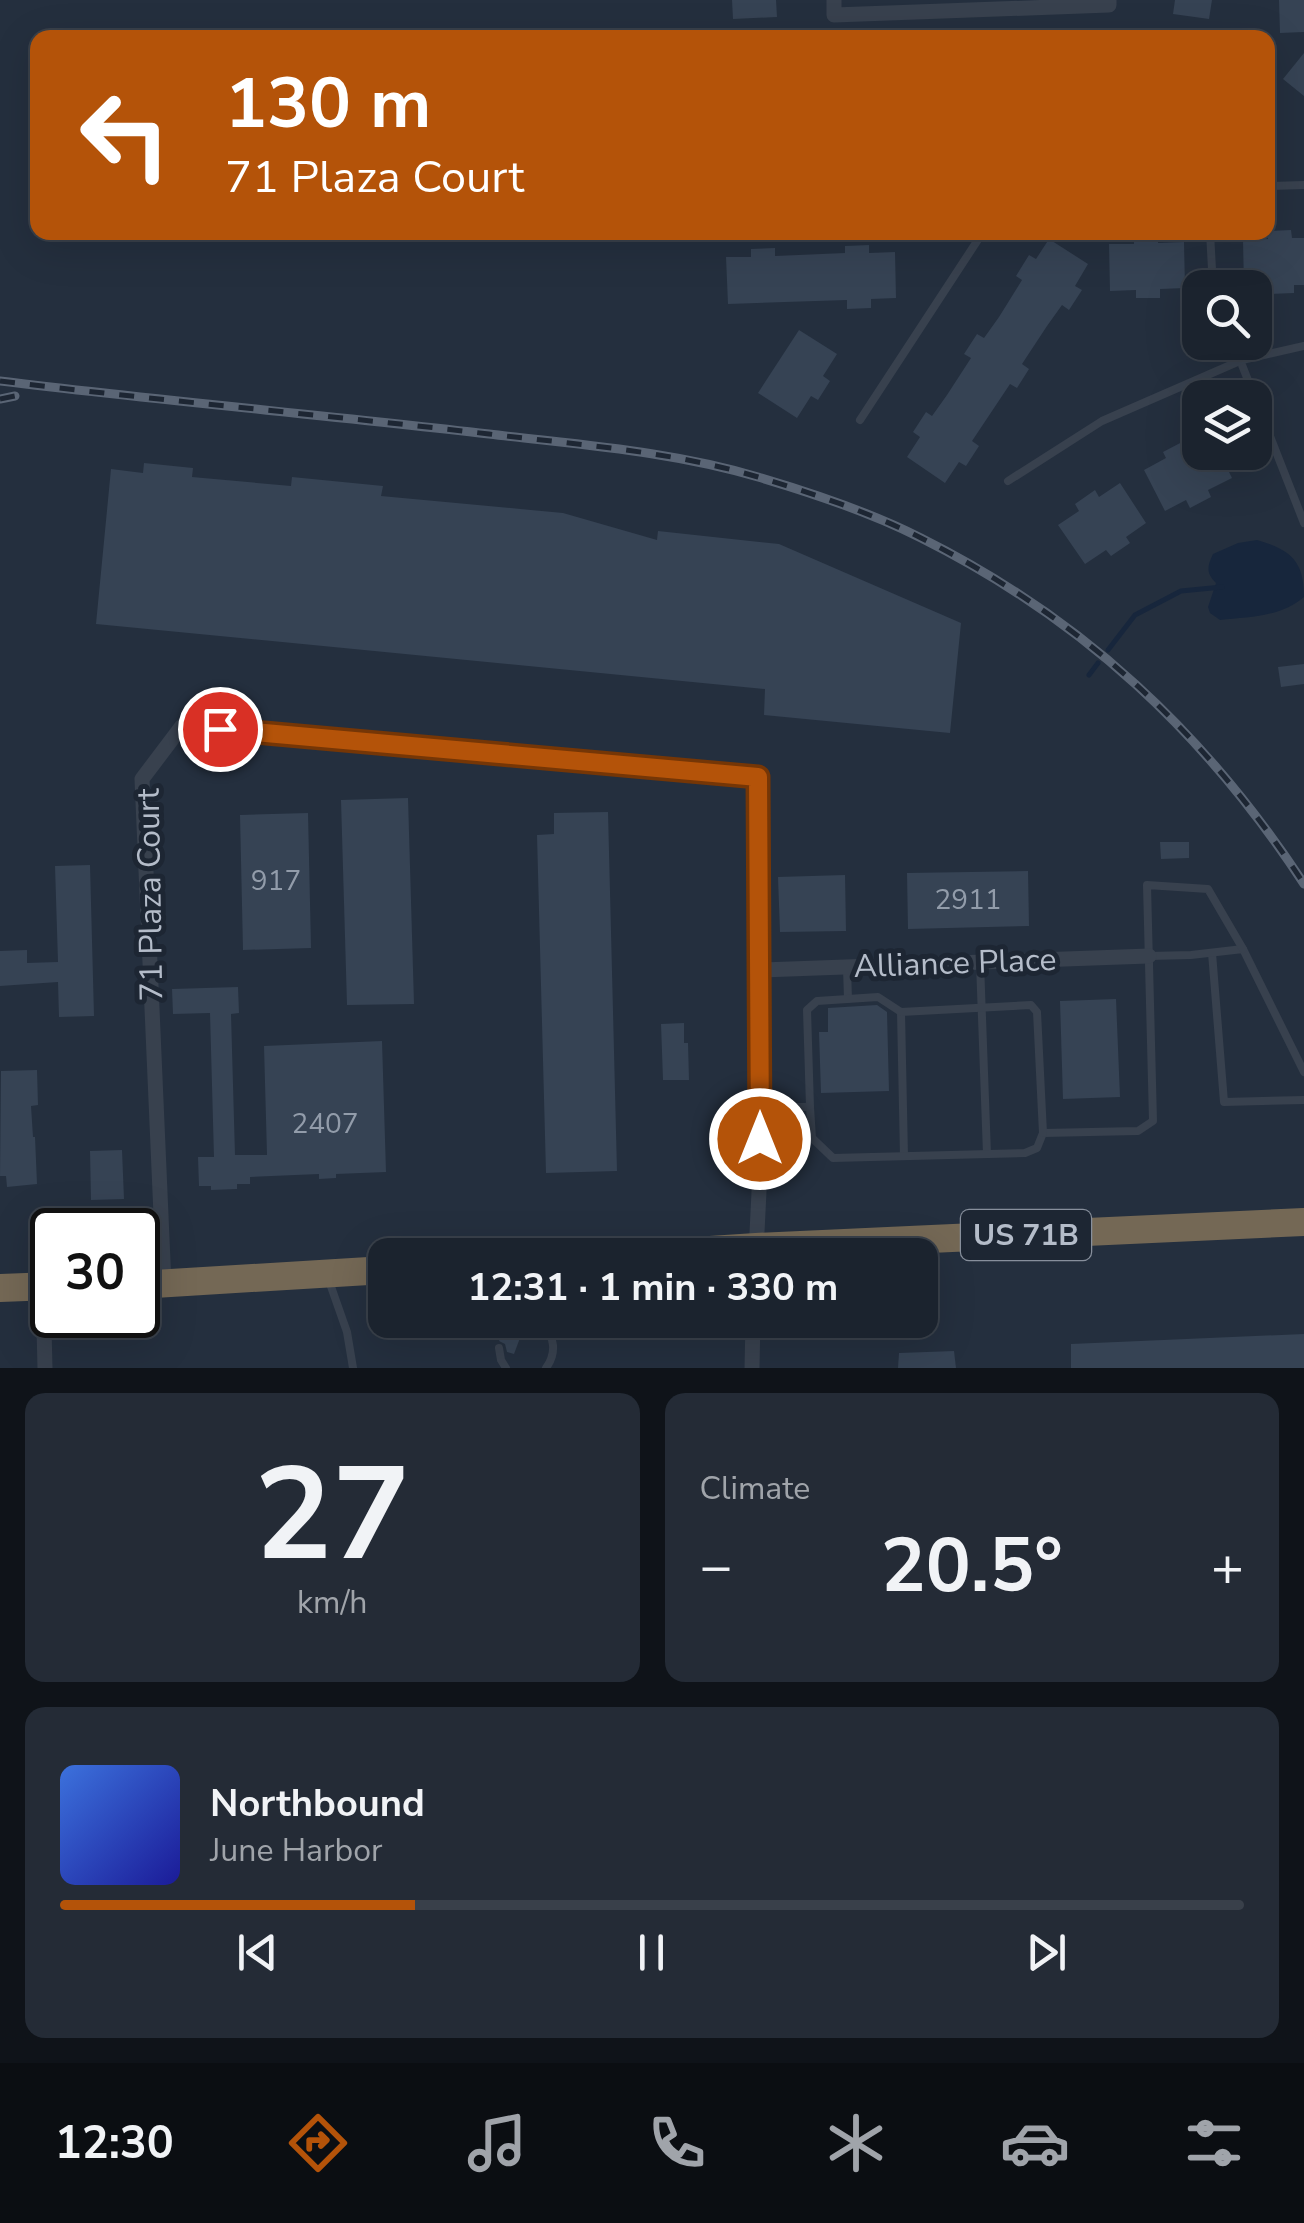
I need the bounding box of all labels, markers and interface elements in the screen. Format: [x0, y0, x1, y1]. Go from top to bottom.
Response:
text: 130 m [225, 56, 431, 152]
icon: left [60, 70, 190, 200]
text: 71 Plaza Court [225, 147, 524, 208]
map controls [1182, 270, 1272, 470]
button: search [1182, 270, 1272, 360]
button: layers [1182, 380, 1272, 470]
pin [178, 687, 263, 772]
icon: arrive [193, 702, 248, 757]
street label: 71 Plaza Court [127, 787, 173, 1002]
house number: 917 [251, 862, 301, 900]
house number: 2911 [934, 881, 1002, 919]
street label: Alliance Place [853, 938, 1057, 988]
position arrow [708, 1087, 812, 1191]
house number: 2407 [291, 1105, 359, 1143]
speed limit sign: 30 [30, 1208, 160, 1338]
road number: US 71B [961, 1210, 1091, 1260]
text: 12:31 · 1 min · 330 m [468, 1262, 838, 1313]
text: 27 [254, 1427, 410, 1604]
text: Climate [700, 1467, 810, 1510]
text: 20.5° [881, 1515, 1063, 1617]
text: − [700, 1529, 733, 1604]
text: + [1211, 1529, 1244, 1604]
text: km/h [297, 1581, 368, 1624]
text: Northbound [210, 1778, 425, 1829]
text: June Harbor [210, 1829, 382, 1872]
icon: previous [230, 1925, 285, 1980]
icon: pause [624, 1925, 679, 1980]
icon: next [1019, 1925, 1074, 1980]
icon: directions [283, 2108, 353, 2178]
icon: music [462, 2108, 532, 2178]
icon: phone [642, 2108, 712, 2178]
icon: climate [821, 2108, 891, 2178]
icon: car [1000, 2108, 1070, 2178]
icon: filters [1179, 2108, 1249, 2178]
text: 12:30 [55, 2113, 174, 2174]

